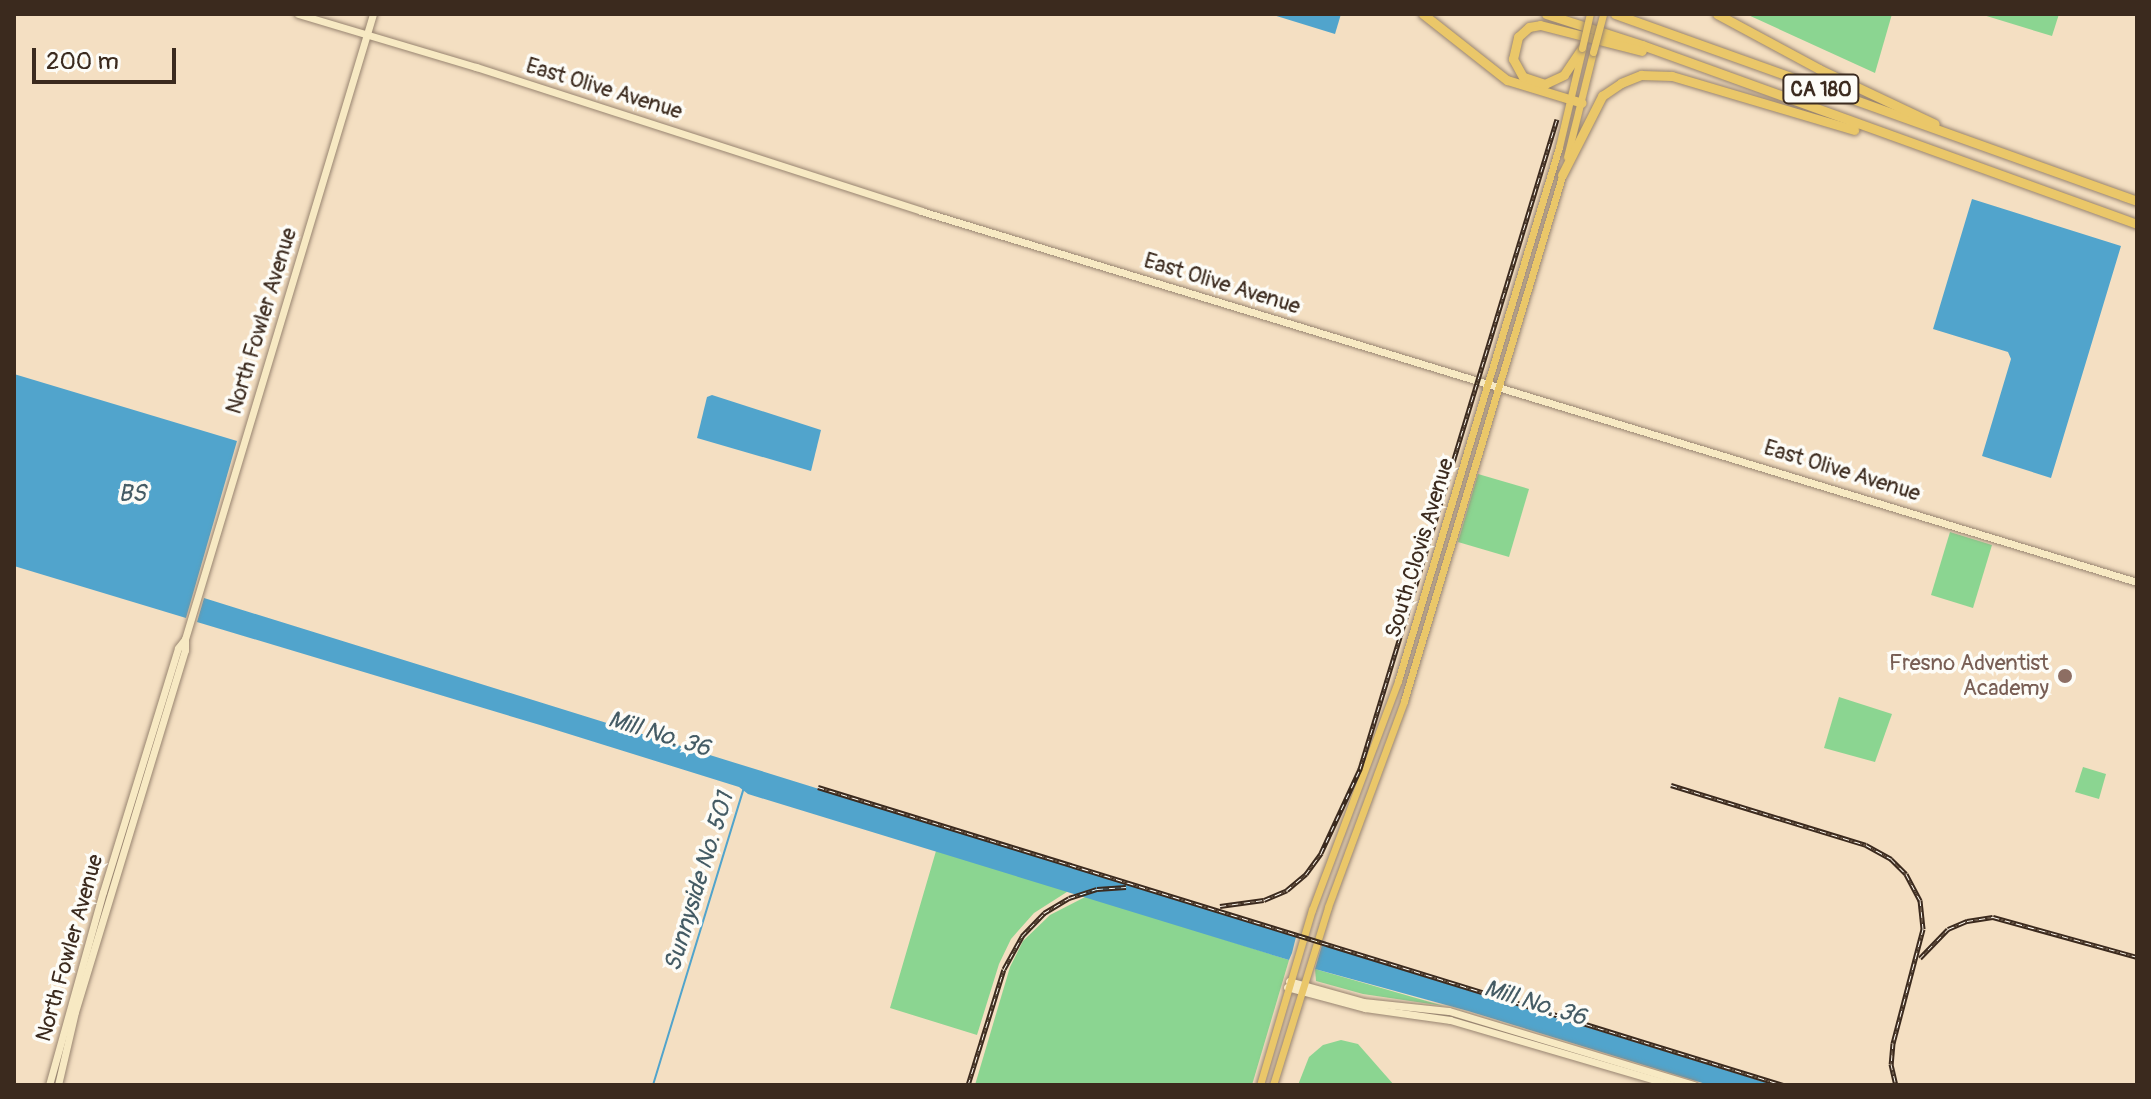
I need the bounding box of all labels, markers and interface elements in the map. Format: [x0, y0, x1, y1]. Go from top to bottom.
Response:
scale bar [36, 32, 180, 82]
text: 200 m [46, 47, 119, 76]
street label: East Olive Avenue [523, 53, 685, 125]
road number: CA 180 [1781, 73, 1861, 105]
street label: North Fowler Avenue [221, 225, 303, 417]
street label: East Olive Avenue [1141, 248, 1303, 320]
street label: East Olive Avenue [1761, 435, 1923, 507]
street label: South Clovis Avenue [1380, 455, 1460, 641]
water label: BS [118, 480, 146, 508]
place label: Fresno Adventist Academy [1889, 650, 2049, 702]
marker: Fresno Adventist Academy [2056, 667, 2074, 685]
water label: Mill No. 36 [605, 705, 713, 763]
water label: Sunnyside No. 501 [658, 789, 740, 975]
street label: North Fowler Avenue [31, 851, 109, 1045]
water label: Mill No. 36 [1481, 974, 1589, 1032]

